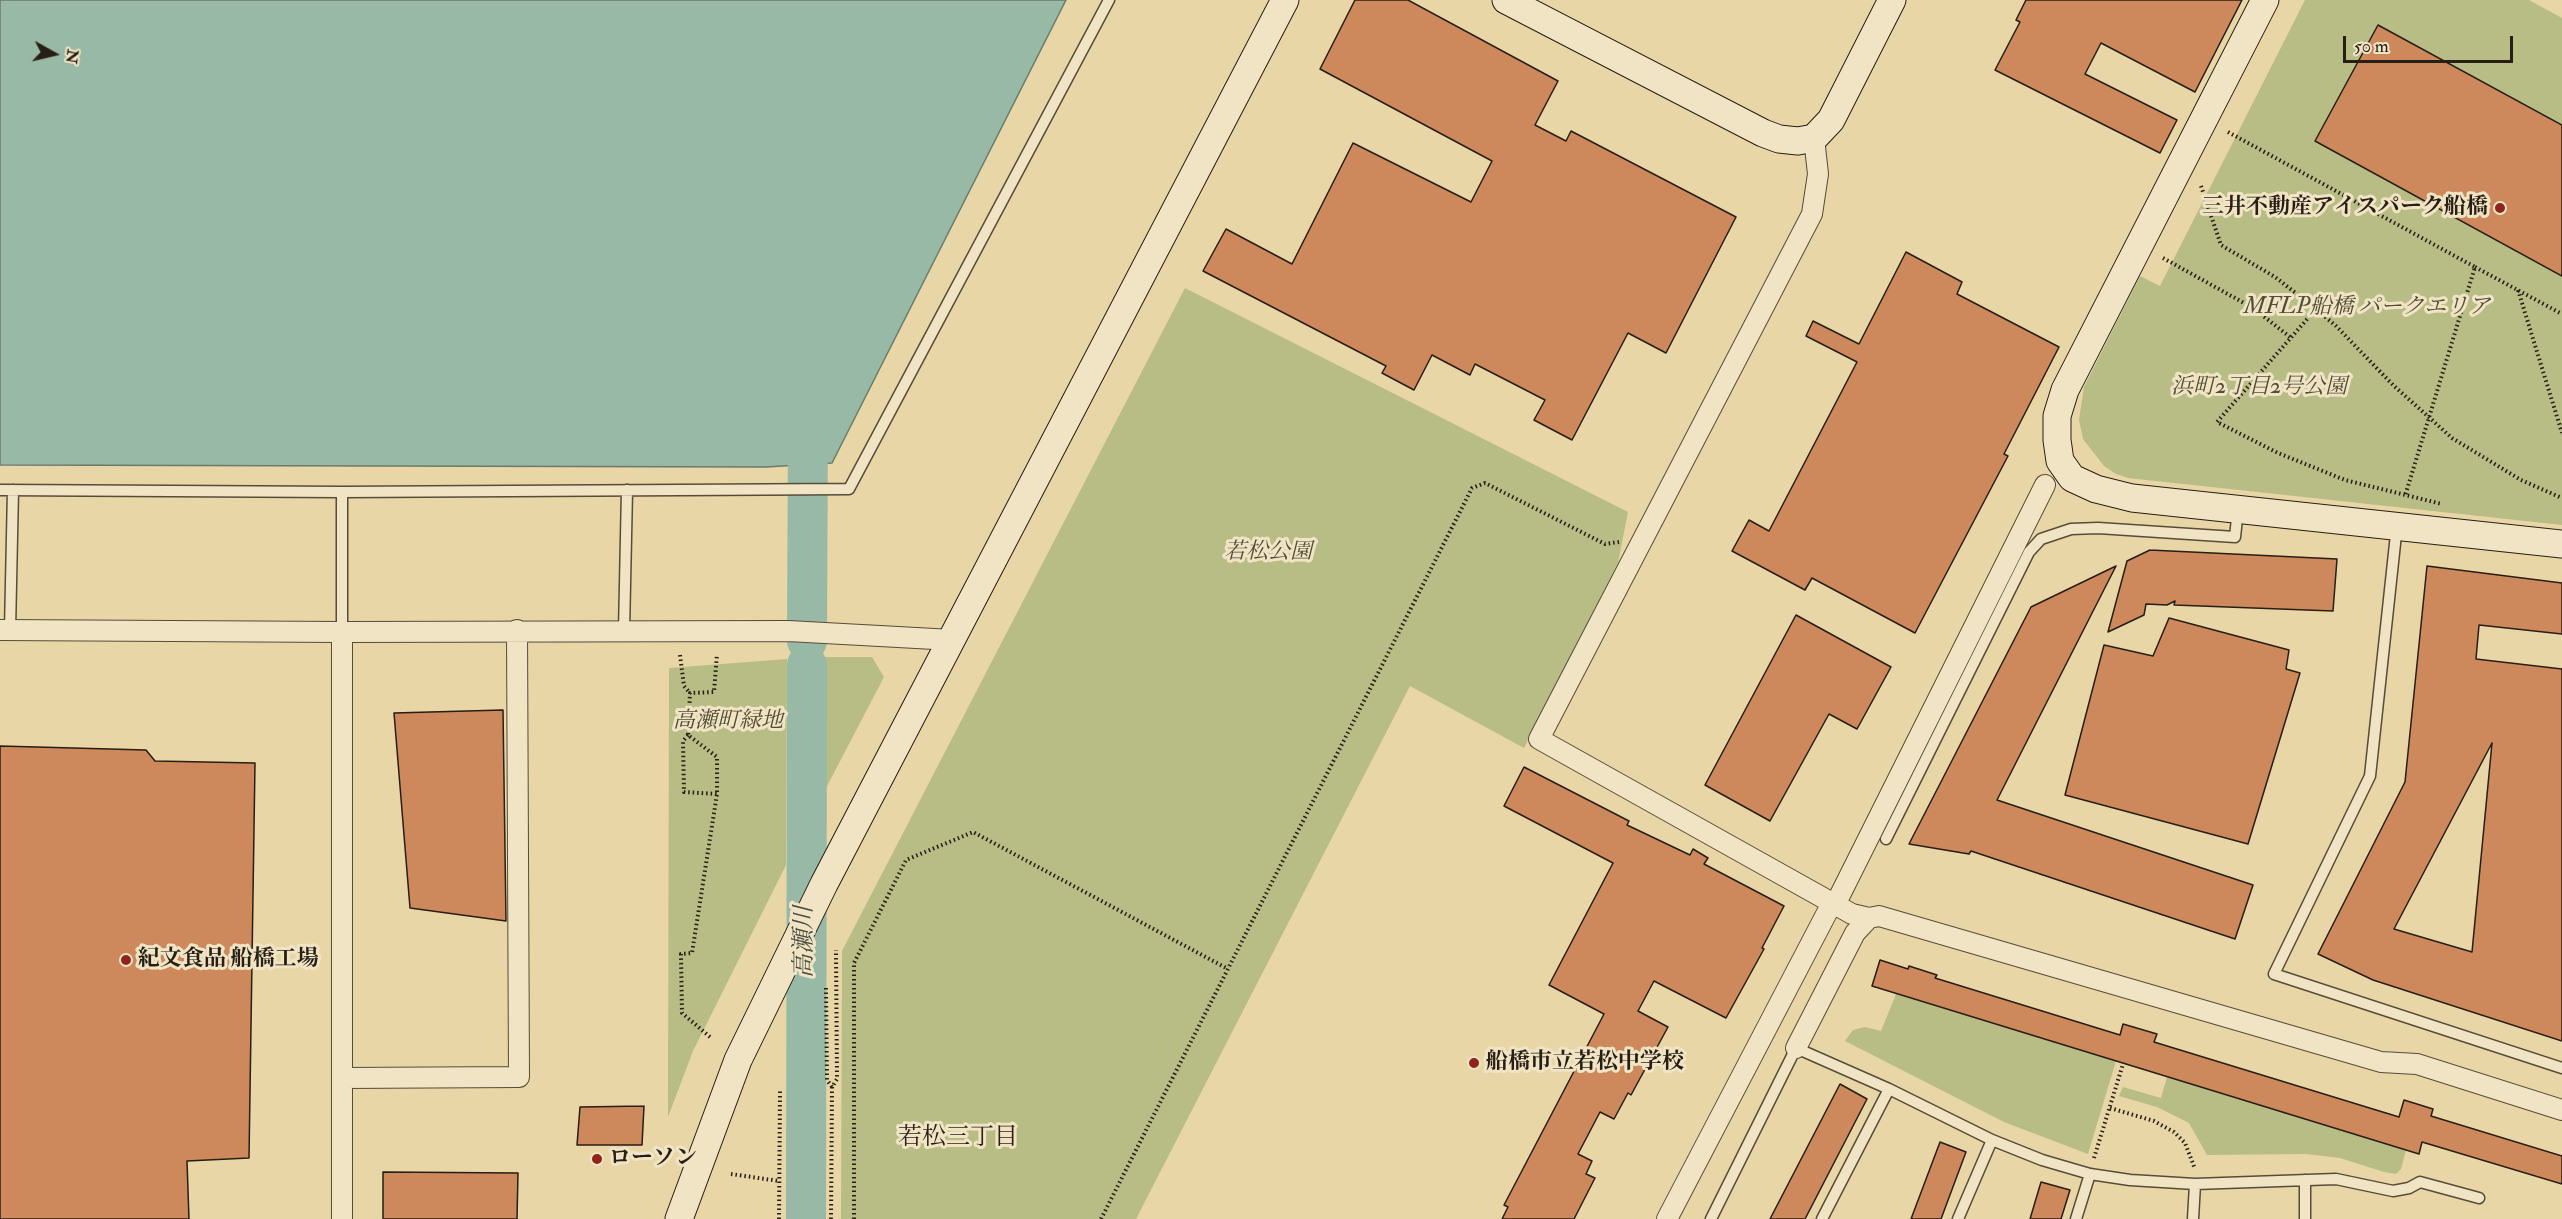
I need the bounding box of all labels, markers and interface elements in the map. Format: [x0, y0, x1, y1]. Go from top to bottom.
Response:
north arrow [24, 24, 84, 84]
scale bar [2346, 24, 2516, 62]
text: 50 m [2354, 35, 2389, 58]
text: N [61, 48, 83, 65]
place label: 三井不動産アイスパーク船橋 [2202, 195, 2488, 221]
marker: 三井不動産アイスパーク船橋 [2493, 201, 2507, 215]
park label: MFLP船橋 パークエリア [2244, 295, 2490, 321]
park label: 浜町2丁目2号公園 [2171, 375, 2347, 401]
park label: 若松公園 [1224, 540, 1312, 566]
park label: 高瀬町緑地 [673, 709, 783, 735]
water label: 高瀬川 [792, 906, 820, 978]
place label: 紀文食品 船橋工場 [138, 947, 319, 973]
marker: 紀文食品 船橋工場 [119, 953, 133, 967]
place label: 船橋市立若松中学校 [1486, 1050, 1684, 1076]
marker: 船橋市立若松中学校 [1467, 1056, 1481, 1070]
district label: 若松三丁目 [898, 1125, 1018, 1153]
place label: ローソン [609, 1146, 697, 1172]
marker: ローソン [590, 1152, 604, 1166]

